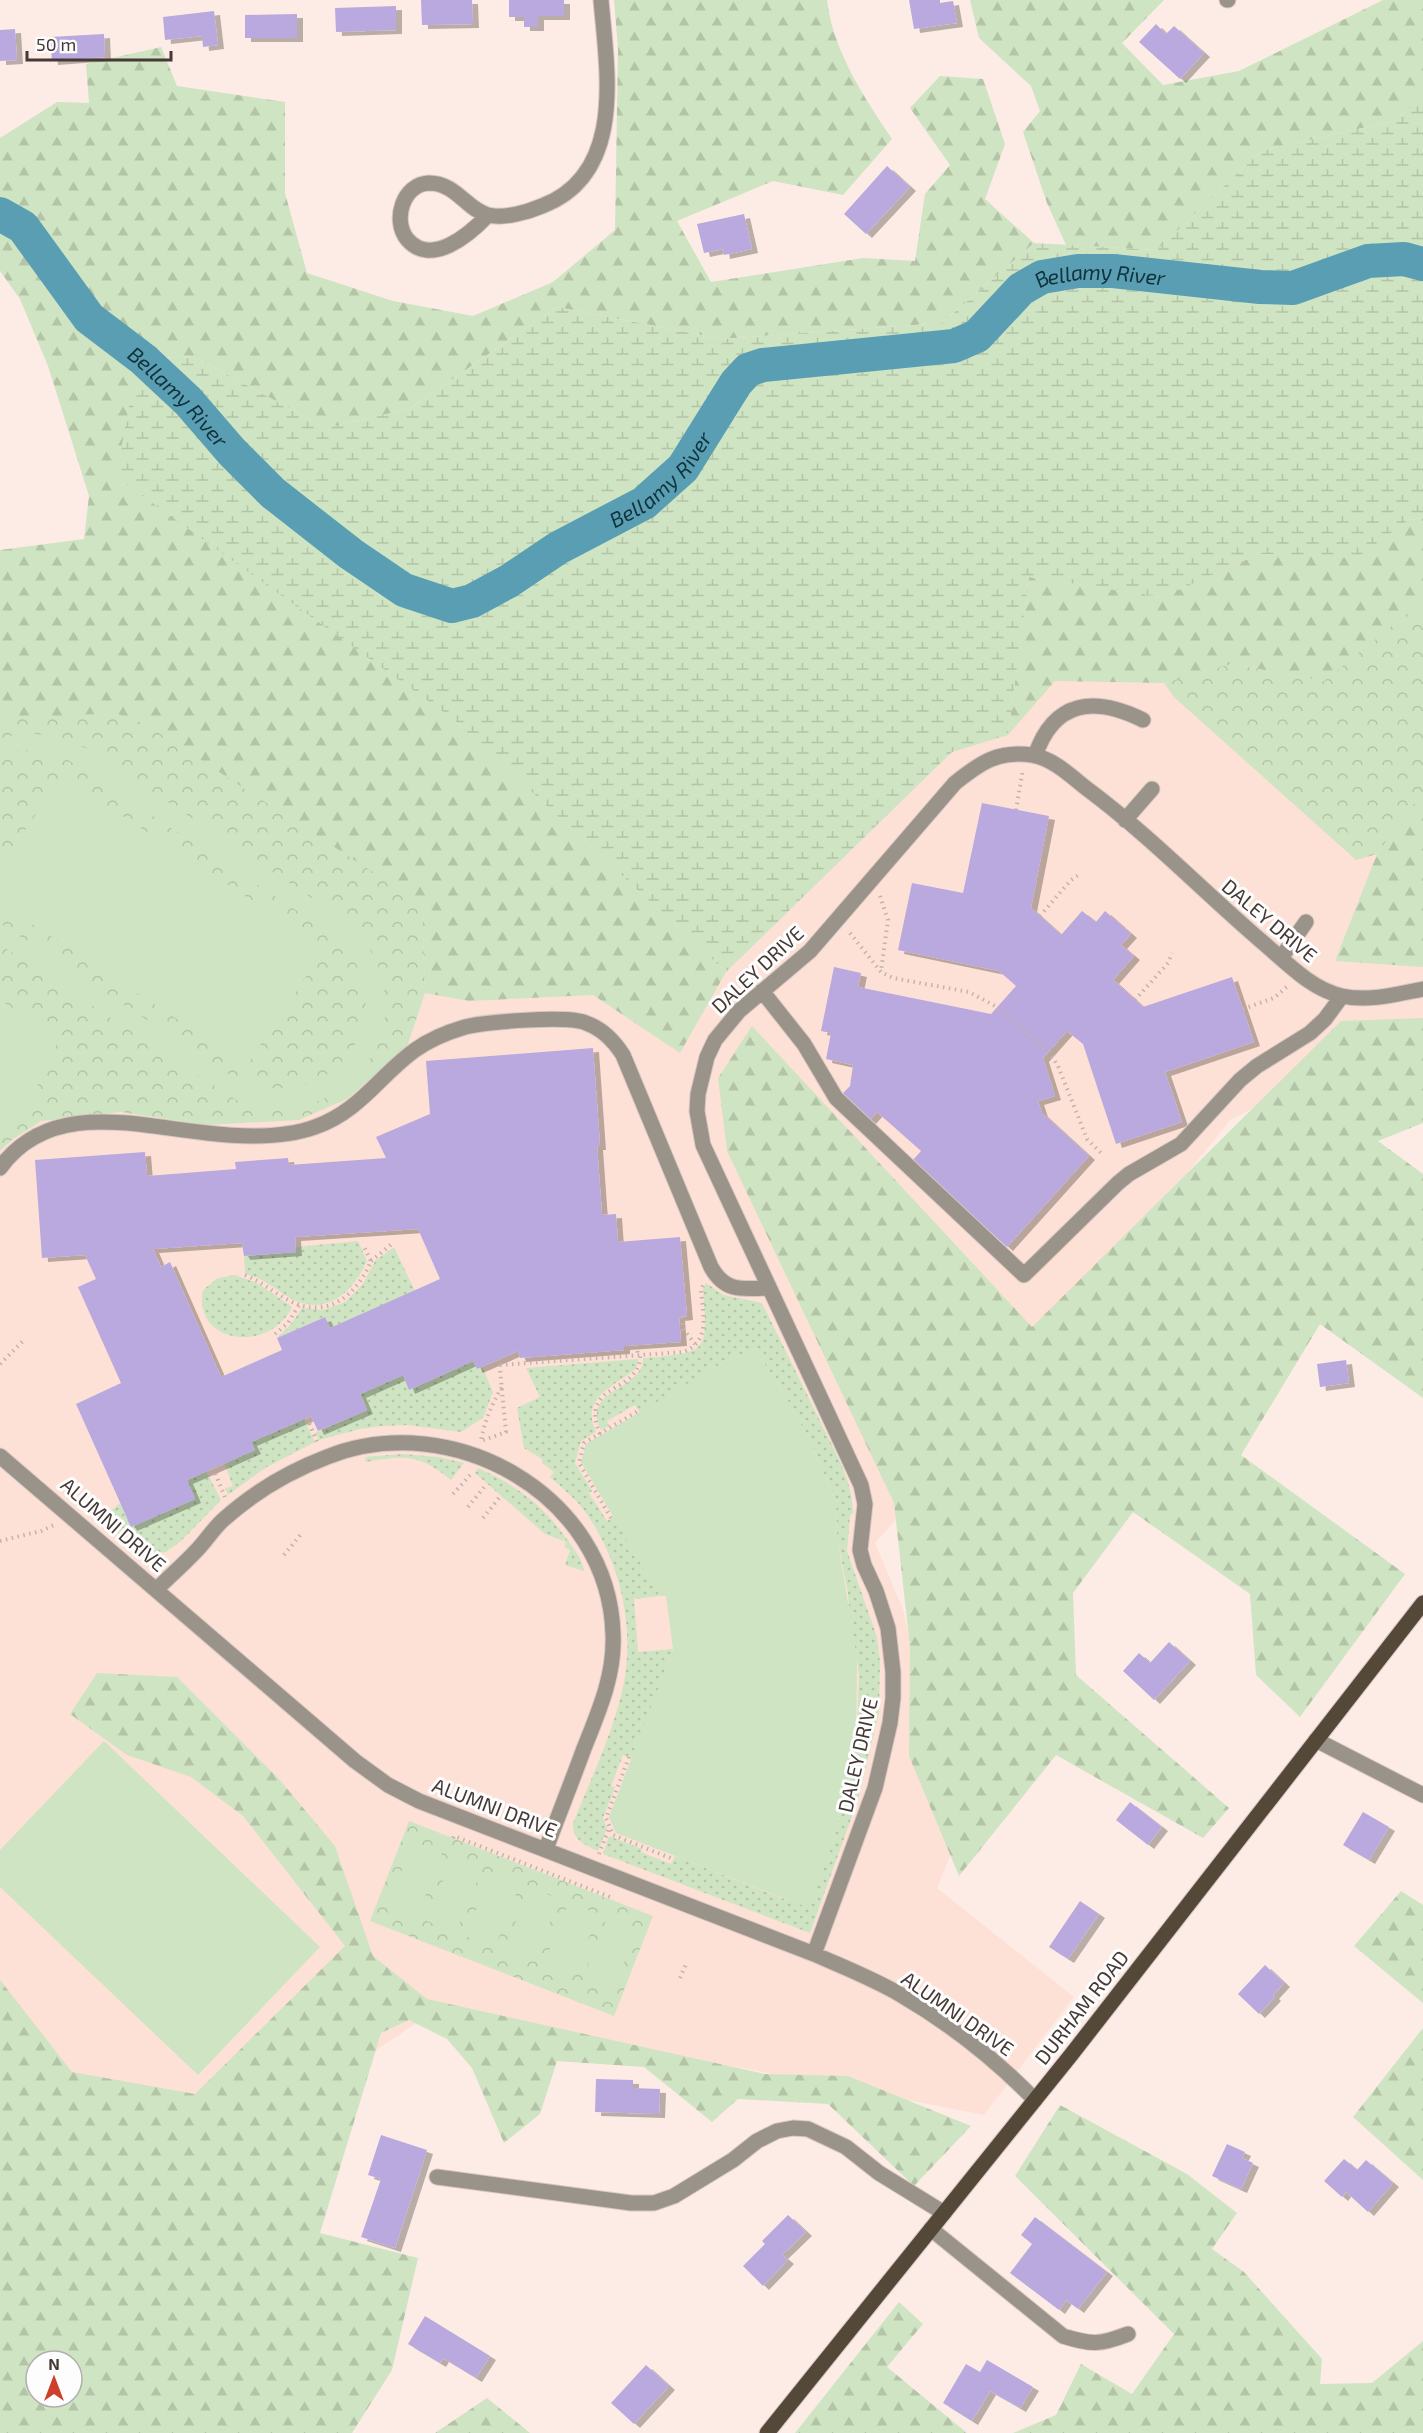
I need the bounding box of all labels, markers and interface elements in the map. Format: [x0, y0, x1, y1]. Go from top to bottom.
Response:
scale bar [27, 24, 171, 62]
text: 50 m [36, 33, 76, 55]
water label: Bellamy River [1029, 258, 1167, 292]
water label: Bellamy River [124, 340, 234, 452]
water label: Bellamy River [605, 426, 716, 532]
street label: DALEY DRIVE [1218, 873, 1322, 967]
street label: DALEY DRIVE [706, 920, 808, 1018]
street label: ALUMNI DRIVE [57, 1472, 171, 1576]
street label: DALEY DRIVE [832, 1695, 882, 1815]
street label: ALUMNI DRIVE [429, 1772, 561, 1842]
street label: DURHAM ROAD [1029, 1945, 1133, 2069]
street label: ALUMNI DRIVE [897, 1966, 1019, 2060]
north arrow [24, 2349, 84, 2409]
text: N [48, 2354, 60, 2373]

